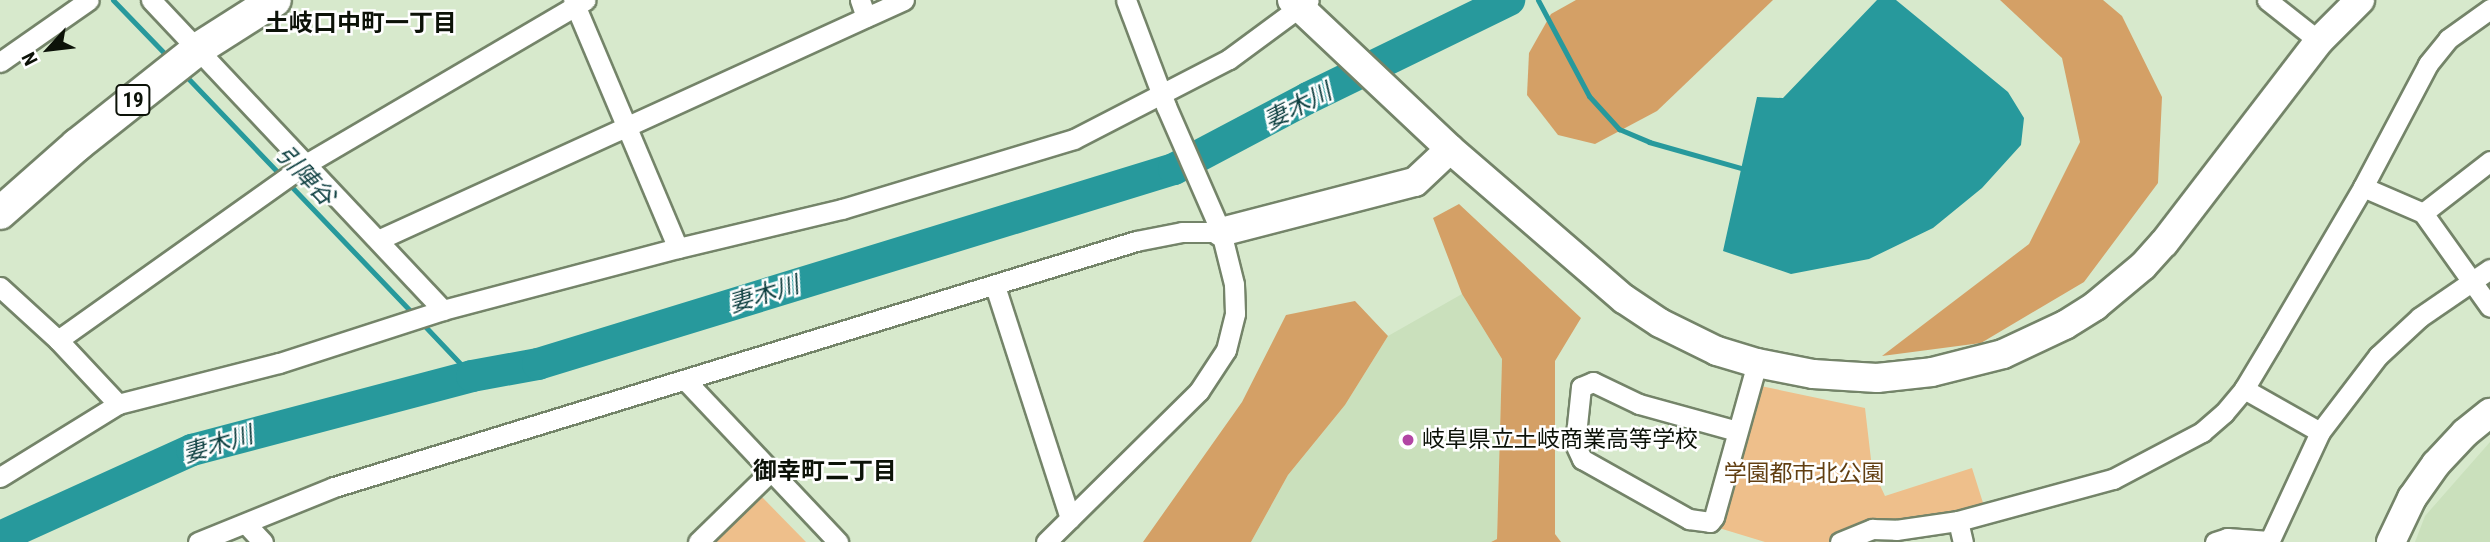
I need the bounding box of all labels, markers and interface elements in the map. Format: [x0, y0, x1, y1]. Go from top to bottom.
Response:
district label: 土岐口中町一丁目 [265, 10, 457, 38]
north arrow [14, 14, 84, 84]
text: N [17, 48, 43, 69]
water label: 妻木川 [1259, 78, 1337, 136]
road number: 19 [114, 82, 152, 118]
water label: 引陣谷 [270, 140, 340, 212]
water label: 妻木川 [725, 271, 803, 319]
water label: 妻木川 [179, 421, 257, 469]
place label: 岐阜県立土岐商業高等学校 [1422, 426, 1698, 454]
marker: 岐阜県立土岐商業高等学校 [1400, 432, 1416, 448]
district label: 御幸町二丁目 [753, 458, 897, 486]
park label: 学園都市北公園 [1724, 460, 1884, 488]

